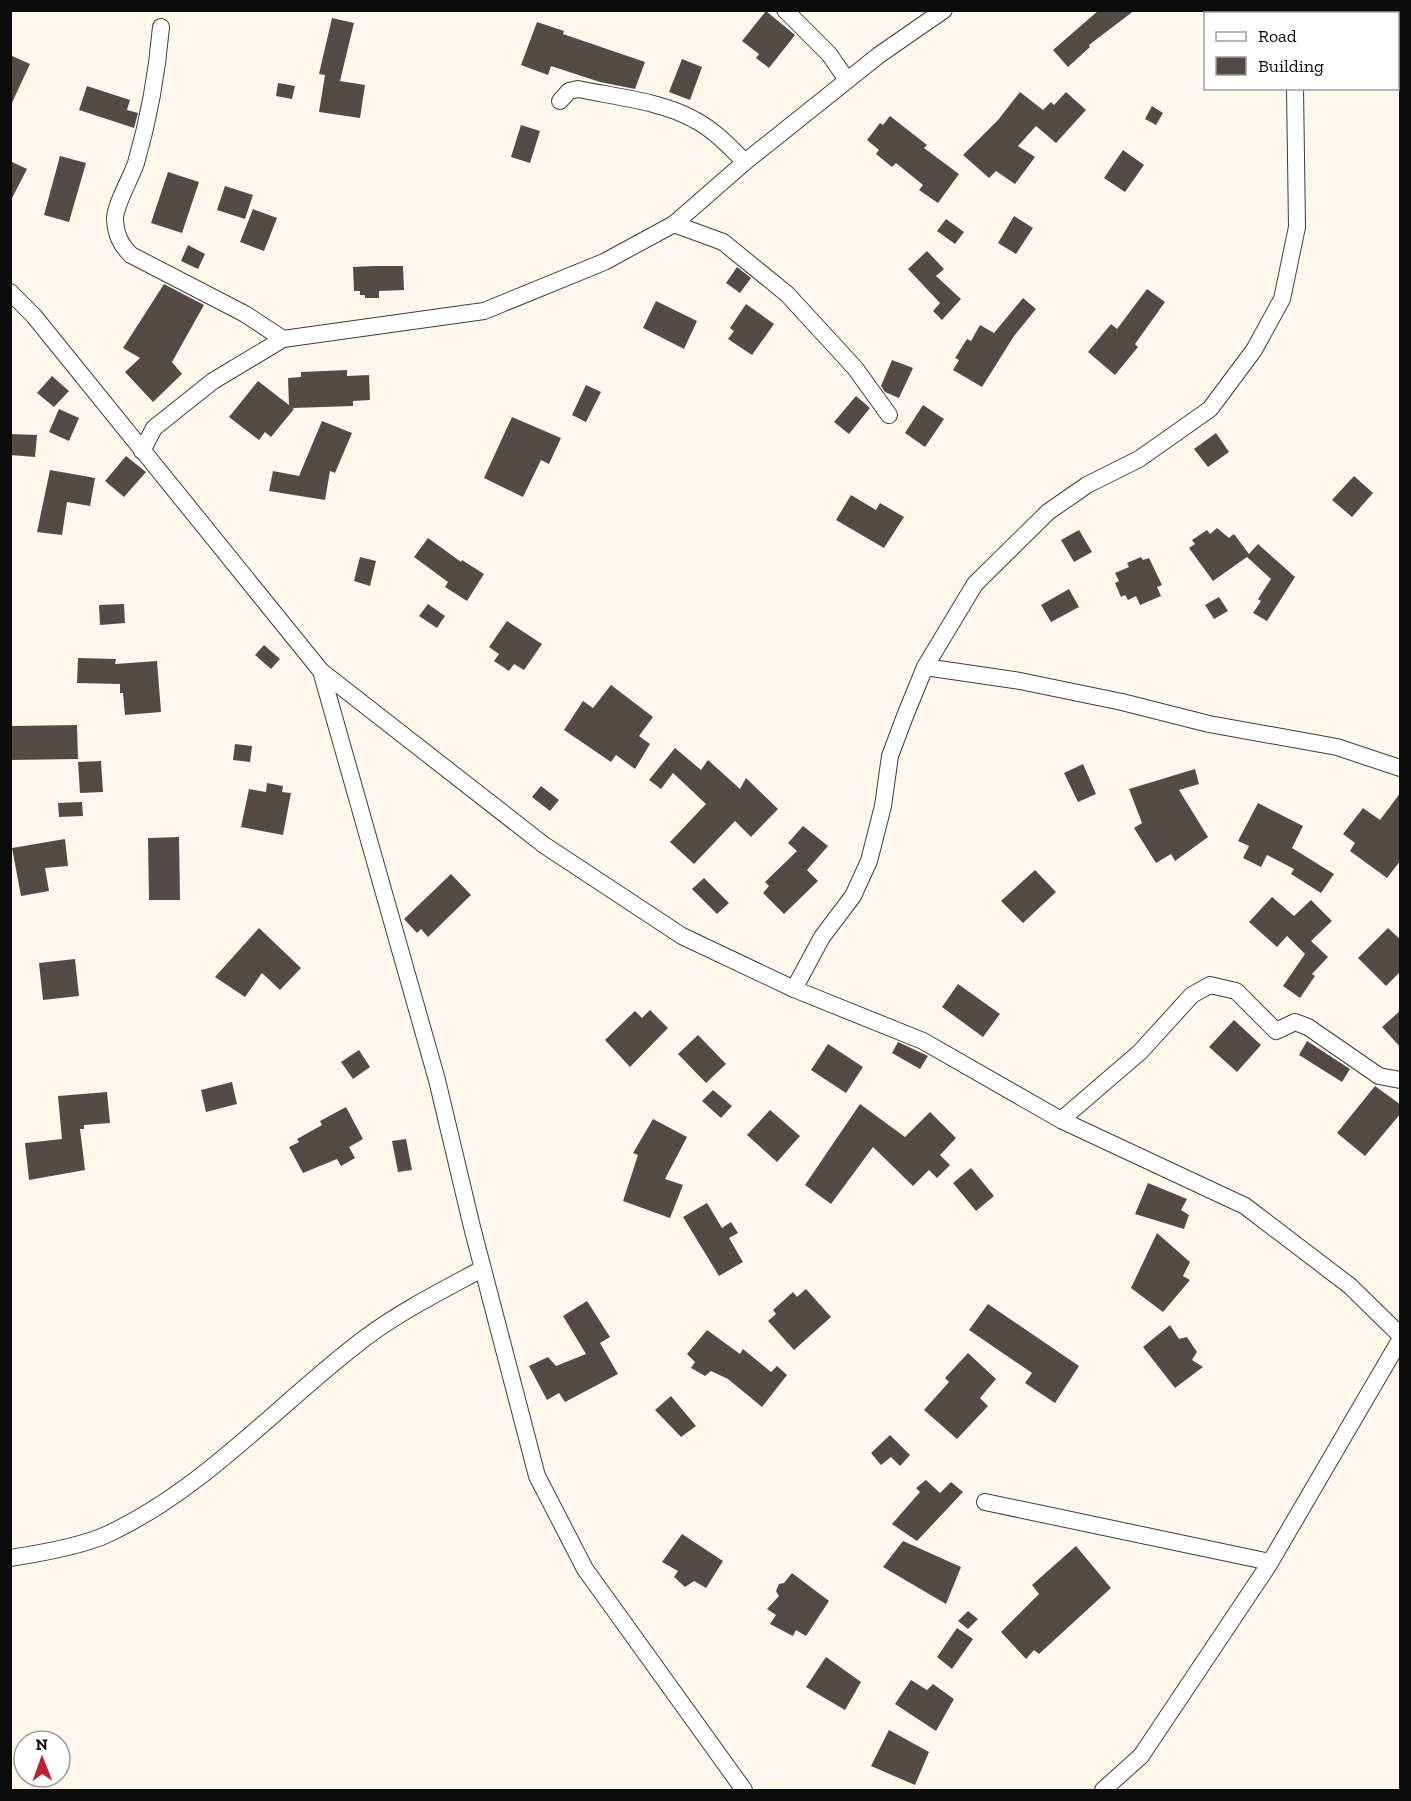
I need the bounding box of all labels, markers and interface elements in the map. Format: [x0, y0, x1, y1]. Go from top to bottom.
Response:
legend [1204, 12, 1399, 90]
text: Road [1258, 25, 1297, 47]
text: Building [1258, 55, 1324, 77]
north arrow [12, 1729, 72, 1789]
text: N [35, 1735, 48, 1754]

